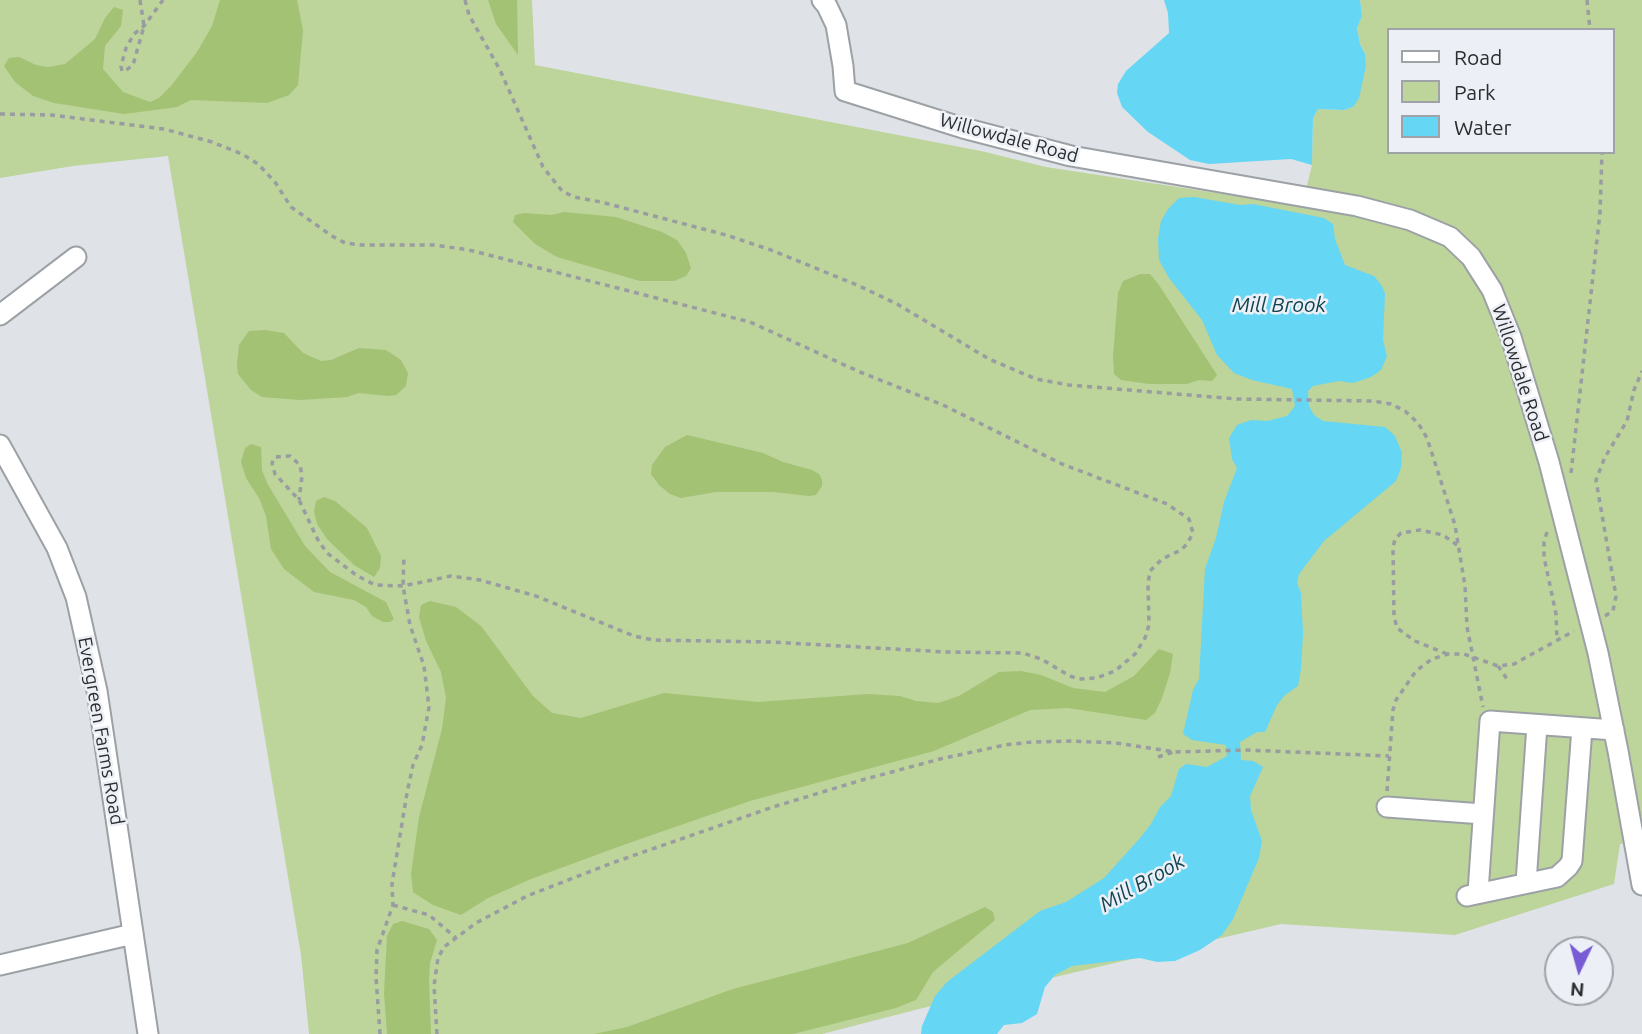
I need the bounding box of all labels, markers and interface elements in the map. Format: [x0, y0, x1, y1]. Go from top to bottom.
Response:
legend [1386, 28, 1614, 154]
text: Road [1454, 45, 1502, 69]
text: Park [1454, 80, 1496, 104]
street label: Willowdale Road [937, 109, 1081, 167]
text: Water [1454, 115, 1512, 139]
water label: Mill Brook [1232, 292, 1326, 318]
street label: Willowdale Road [1487, 302, 1553, 444]
street label: Evergreen Farms Road [73, 635, 129, 827]
water label: Mill Brook [1095, 849, 1189, 917]
north arrow [1544, 936, 1614, 1006]
text: N [1569, 978, 1585, 1002]

